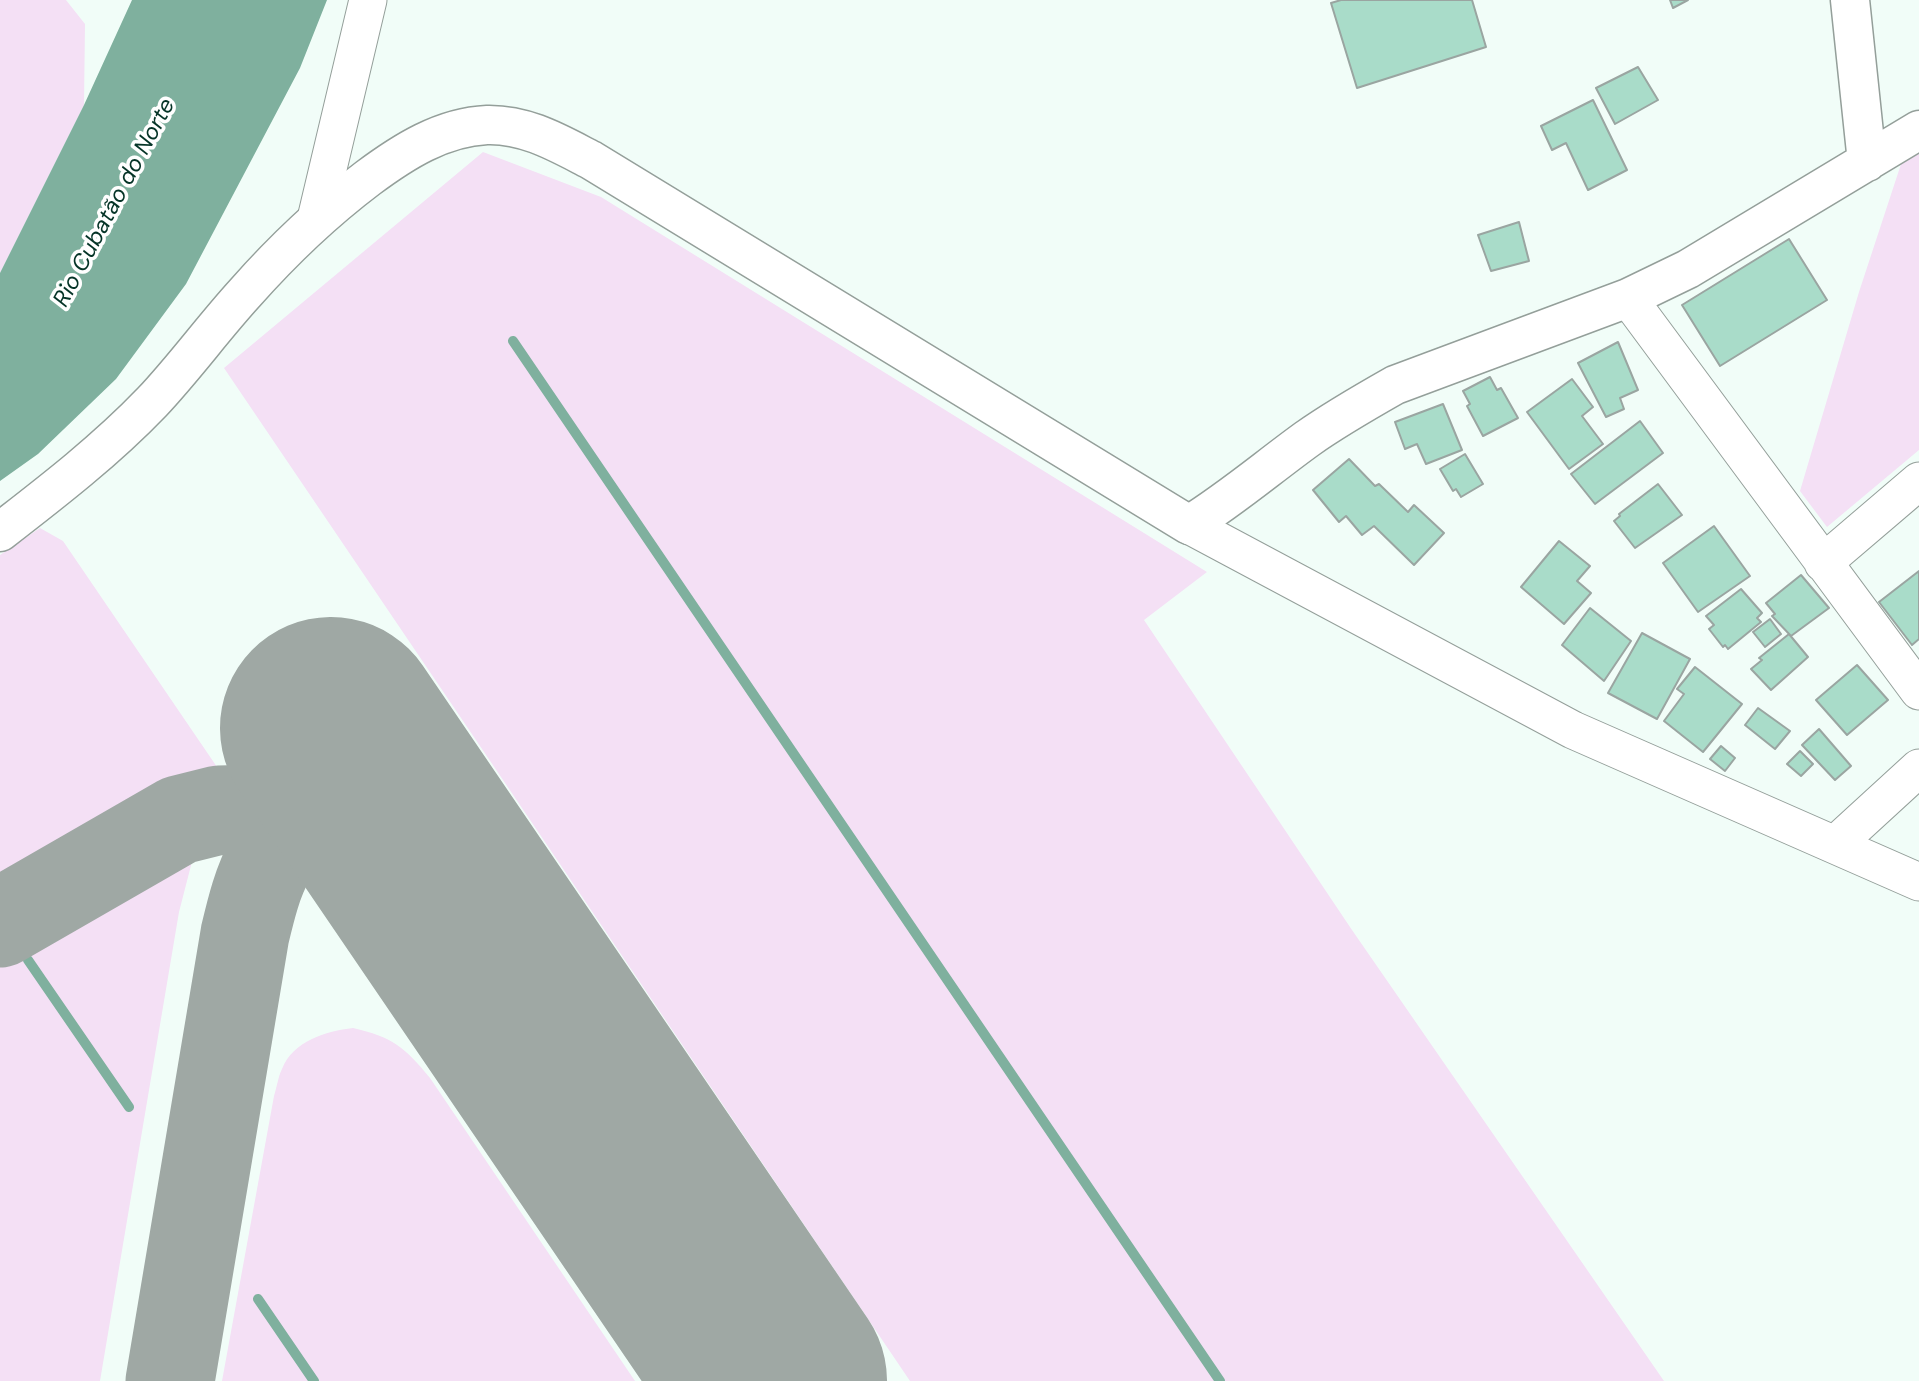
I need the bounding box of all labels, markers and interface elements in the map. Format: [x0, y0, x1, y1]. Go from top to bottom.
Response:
water label: Rio Cubatão do Norte [48, 94, 182, 312]

